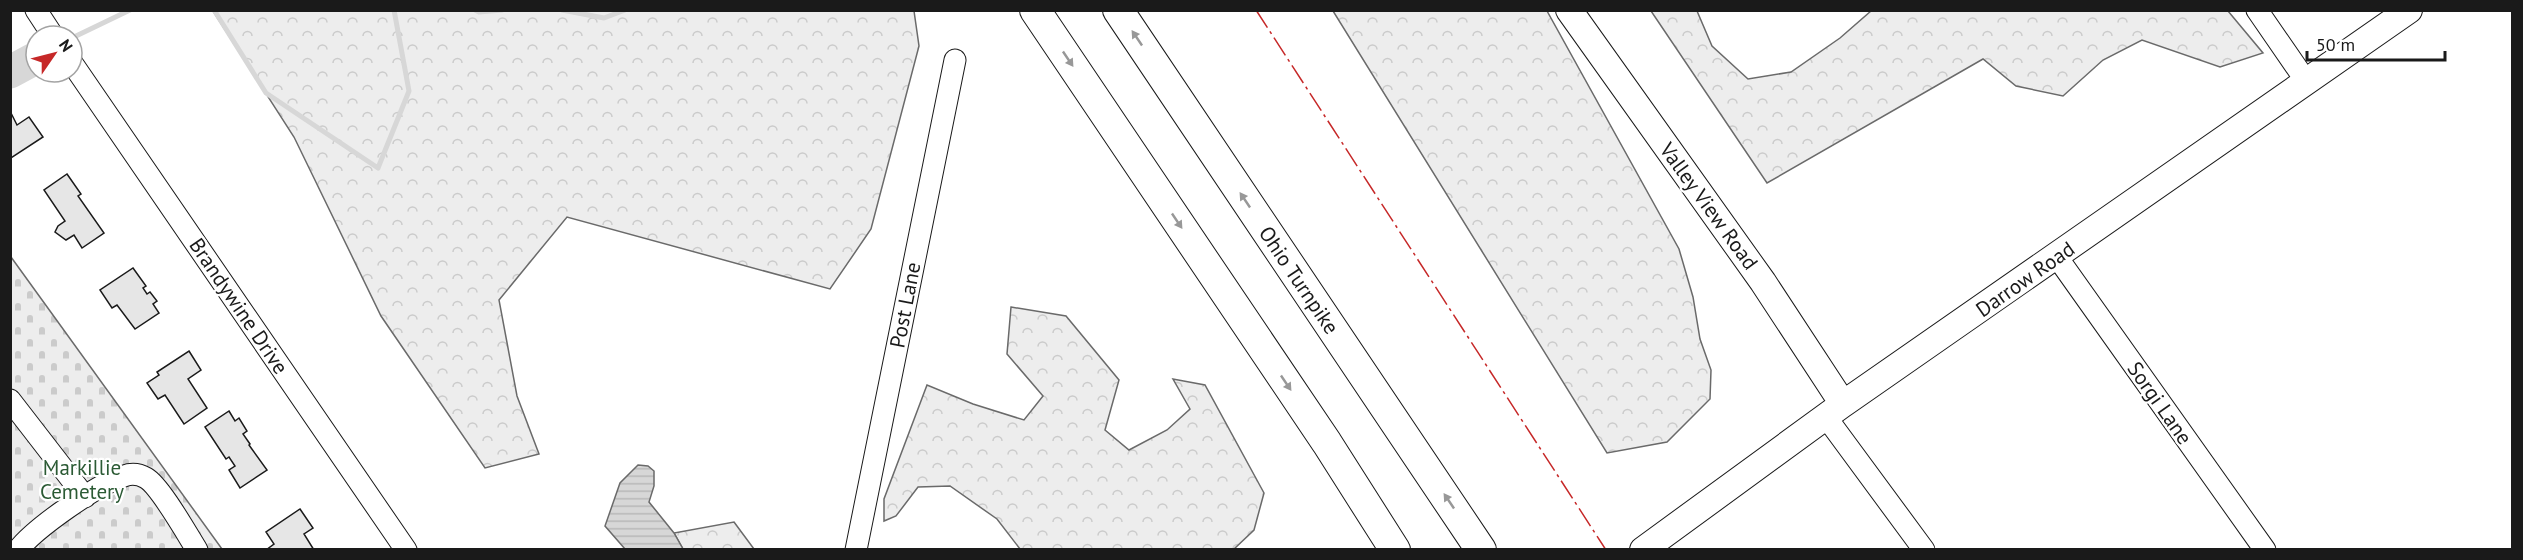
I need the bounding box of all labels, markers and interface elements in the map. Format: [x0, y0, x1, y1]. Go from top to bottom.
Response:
north arrow [24, 24, 84, 84]
scale bar [2307, 24, 2445, 62]
one-way arrow [1131, 31, 1143, 47]
text: 50 m [2316, 33, 2355, 56]
text: N [55, 35, 77, 55]
one-way arrow [1062, 51, 1073, 67]
street label: Valley View Road [1653, 136, 1764, 275]
one-way arrow [1239, 193, 1251, 209]
one-way arrow [1171, 212, 1183, 228]
street label: Ohio Turnpike [1253, 221, 1345, 339]
street label: Brandywine Drive [184, 233, 294, 379]
street label: Darrow Road [1970, 235, 2080, 323]
street label: Post Lane [883, 260, 927, 350]
street label: Sorgi Lane [2122, 356, 2198, 450]
one-way arrow [1280, 374, 1292, 390]
park label: Markillie Cemetery [40, 454, 124, 505]
one-way arrow [1444, 493, 1455, 509]

